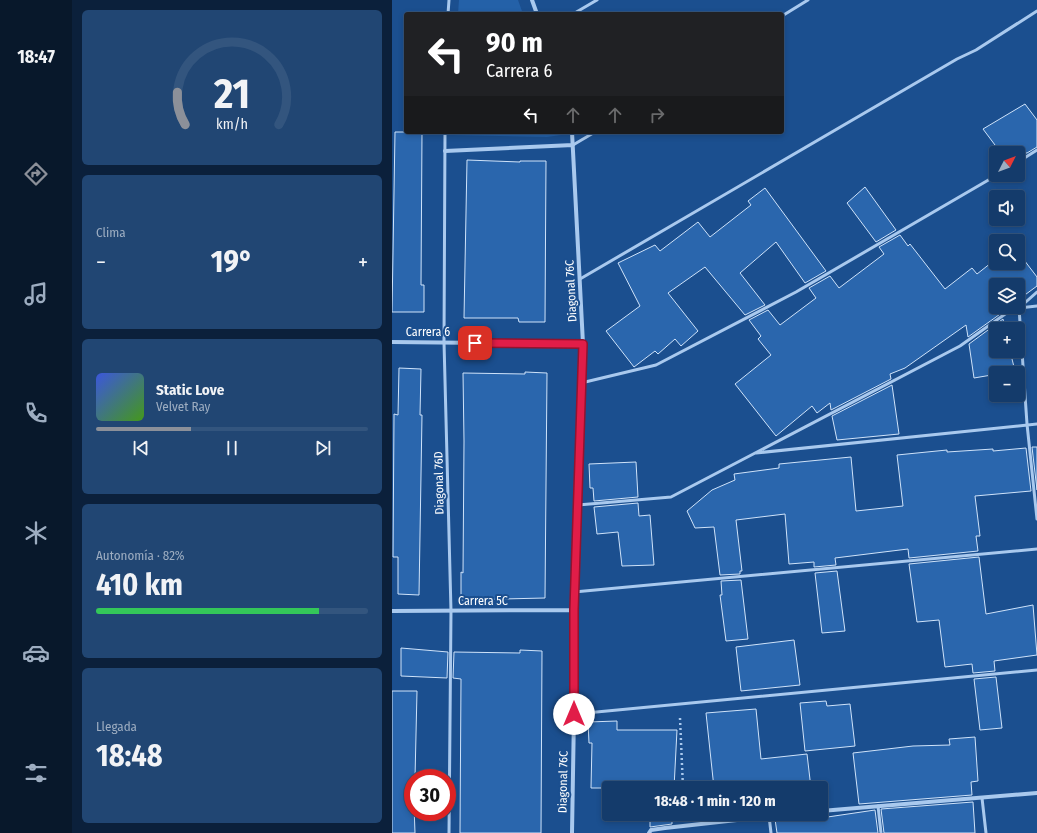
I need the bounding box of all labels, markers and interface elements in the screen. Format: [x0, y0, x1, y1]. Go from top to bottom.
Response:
text: 90 m [486, 26, 543, 59]
icon: left [420, 28, 472, 80]
text: 18:47 [17, 46, 55, 68]
text: Carrera 6 [486, 60, 552, 82]
text: 21 [213, 69, 250, 119]
icon: left [520, 104, 542, 126]
icon: ahead [562, 104, 584, 126]
icon: ahead [604, 104, 626, 126]
icon: right [646, 104, 668, 126]
text: km/h [216, 116, 248, 133]
north arrow [989, 146, 1025, 182]
map controls [989, 146, 1025, 402]
icon: directions [22, 160, 50, 188]
button: sound [989, 190, 1025, 226]
text: Clima [96, 225, 126, 240]
button: search [989, 234, 1025, 270]
text: 19° [211, 244, 253, 280]
text: − [96, 249, 106, 276]
text: + [358, 249, 368, 276]
street label: Diagonal 76C [562, 260, 580, 322]
button: layers [989, 278, 1025, 314]
icon: music [22, 280, 50, 308]
button: + [989, 322, 1025, 358]
street label: Carrera 6 [406, 325, 450, 339]
pin [458, 326, 492, 360]
icon: arrive [464, 332, 486, 354]
button: − [989, 366, 1025, 402]
text: Static Love [156, 381, 224, 399]
icon: phone [22, 399, 50, 427]
text: Velvet Ray [156, 399, 210, 414]
icon: previous [130, 437, 152, 459]
icon: pause [221, 437, 243, 459]
icon: next [312, 437, 334, 459]
street label: Diagonal 76D [431, 451, 447, 515]
icon: climate [22, 519, 50, 547]
text: Autonomía · 82% [96, 548, 185, 563]
text: 410 km [96, 567, 183, 603]
street label: Carrera 5C [458, 594, 508, 608]
icon: car [22, 639, 50, 667]
position arrow [553, 693, 595, 735]
text: Llegada [96, 719, 137, 734]
text: 18:48 [96, 738, 163, 774]
street label: Diagonal 76C [555, 751, 571, 813]
icon: filters [22, 759, 50, 787]
speed limit sign: 30 [404, 769, 456, 821]
text: 18:48 · 1 min · 120 m [654, 792, 776, 810]

